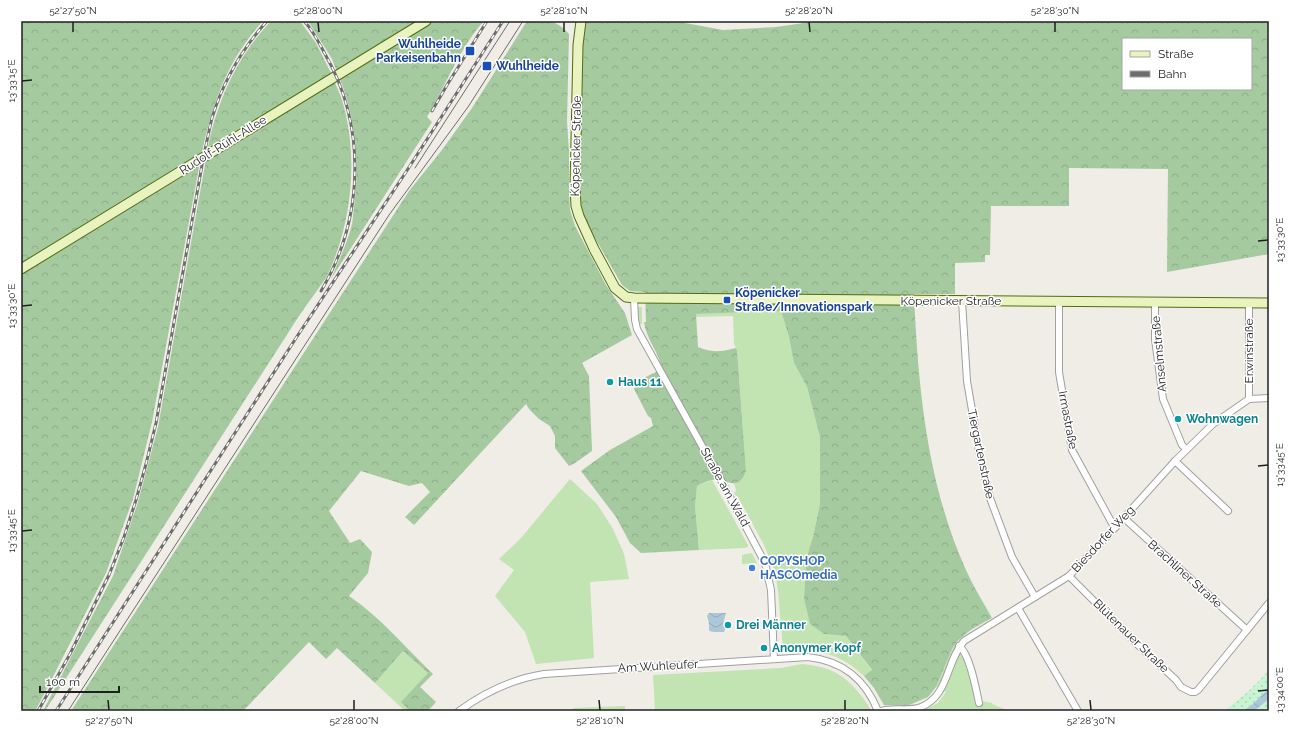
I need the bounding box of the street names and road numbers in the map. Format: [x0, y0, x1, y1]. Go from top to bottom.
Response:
street label: Köpenicker Straße [568, 95, 584, 197]
street label: Rudolf-Rühl-Allee [177, 113, 269, 177]
street label: Köpenicker Straße [901, 294, 1001, 308]
street label: Anselmstraße [1149, 315, 1169, 393]
street label: Erwinstraße [1242, 318, 1256, 384]
street label: Irmastraße [1056, 390, 1080, 450]
street label: Tiergartenstraße [965, 408, 997, 500]
street label: Straße am Wald [698, 445, 752, 529]
street label: Biesdorfer Weg [1069, 503, 1137, 575]
street label: Brachliner Straße [1145, 537, 1225, 611]
street label: Blütenauer Straße [1090, 596, 1172, 676]
street label: Am Wuhleufer [617, 657, 699, 675]

